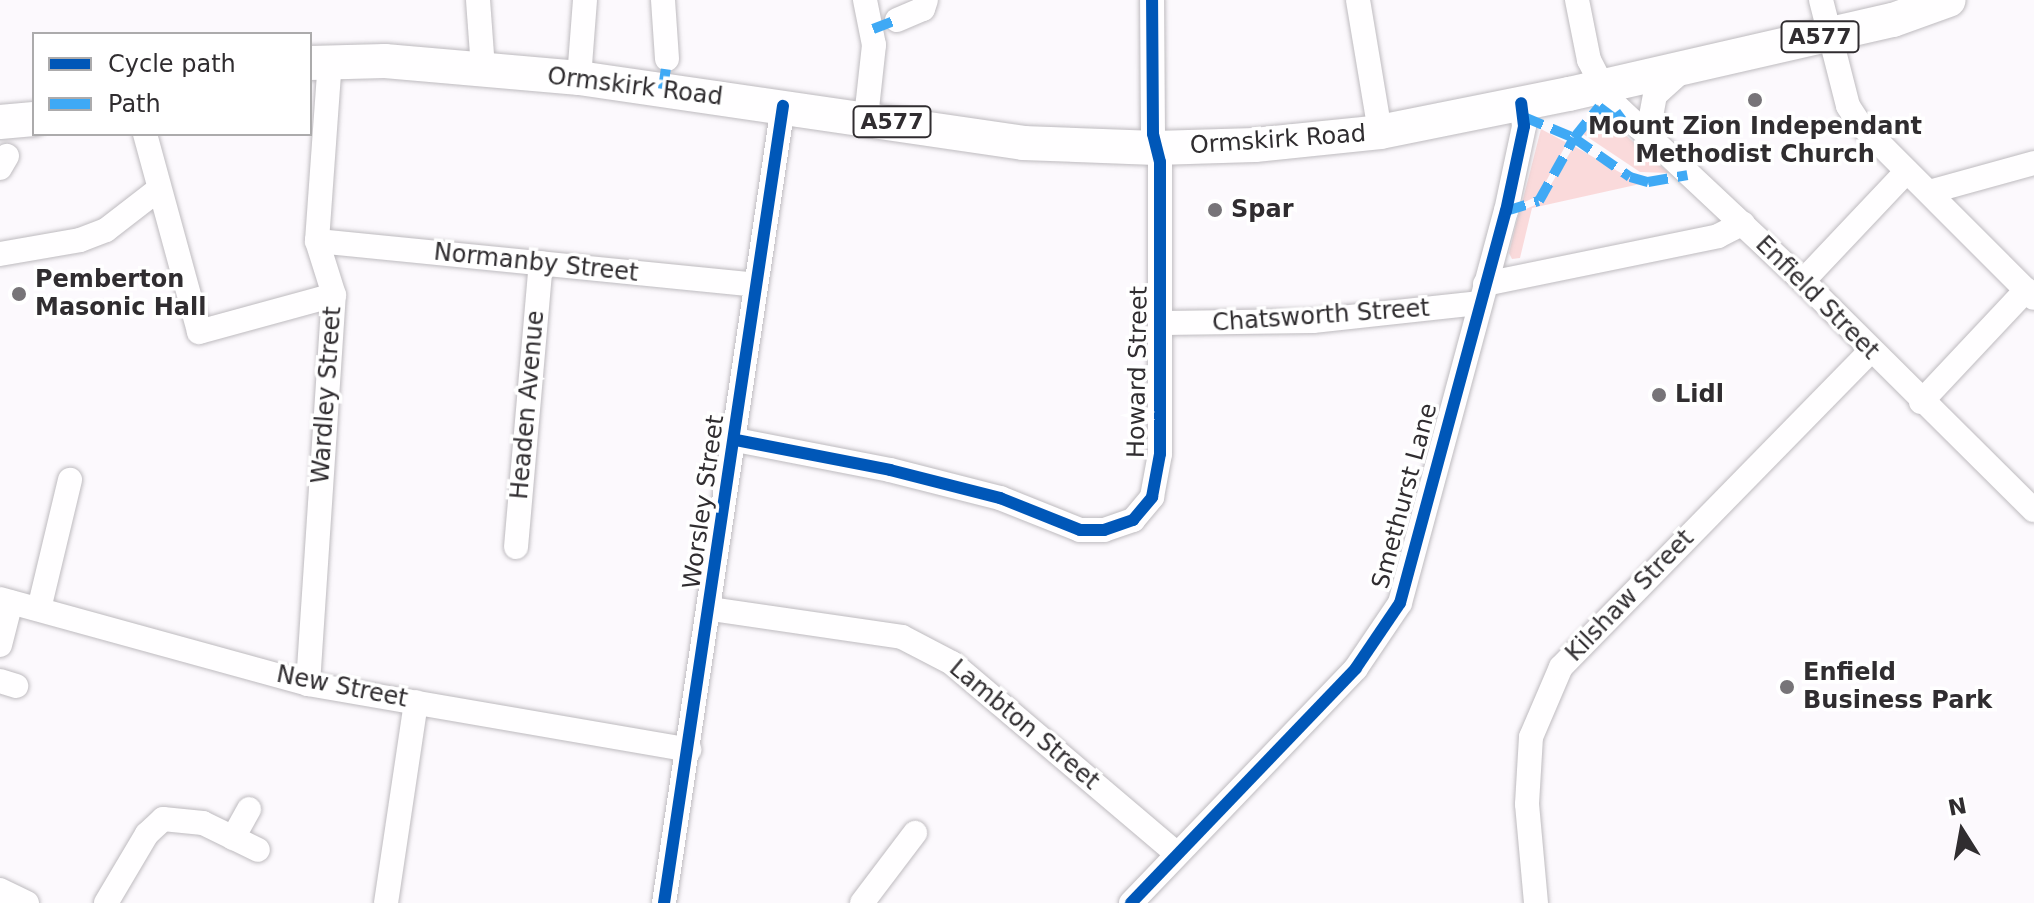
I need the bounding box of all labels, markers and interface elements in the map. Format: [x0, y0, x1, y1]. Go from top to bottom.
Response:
road number: A577 [1780, 19, 1860, 55]
legend [32, 32, 312, 136]
text: Cycle path [108, 50, 236, 78]
street label: Ormskirk Road [546, 62, 724, 112]
text: Path [108, 90, 161, 118]
marker: Mount Zion Independant Methodist Church [1746, 91, 1764, 109]
road number: A577 [852, 104, 932, 140]
place label: Mount Zion Independant Methodist Church [1588, 113, 1922, 169]
street label: Ormskirk Road [1189, 119, 1367, 161]
place label: Spar [1231, 196, 1293, 224]
marker: Spar [1206, 201, 1224, 219]
street label: Enfield Street [1749, 230, 1885, 366]
street label: Normanby Street [432, 238, 640, 288]
place label: Pemberton Masonic Hall [35, 266, 206, 322]
marker: Pemberton Masonic Hall [10, 285, 28, 303]
street label: Howard Street [1122, 286, 1154, 458]
street label: Chatsworth Street [1211, 294, 1431, 338]
street label: Wardley Street [306, 305, 348, 485]
street label: Headen Avenue [505, 309, 551, 501]
place label: Lidl [1675, 381, 1724, 409]
marker: Lidl [1650, 386, 1668, 404]
street label: Smethurst Lane [1366, 400, 1444, 592]
street label: Worsley Street [678, 413, 730, 591]
street label: Kilshaw Street [1560, 524, 1700, 668]
street label: Lambton Street [943, 654, 1105, 796]
place label: Enfield Business Park [1803, 659, 1992, 715]
street label: New Street [274, 660, 410, 714]
marker: Enfield Business Park [1778, 678, 1796, 696]
north arrow [1922, 791, 2002, 871]
text: N [1946, 793, 1969, 821]

